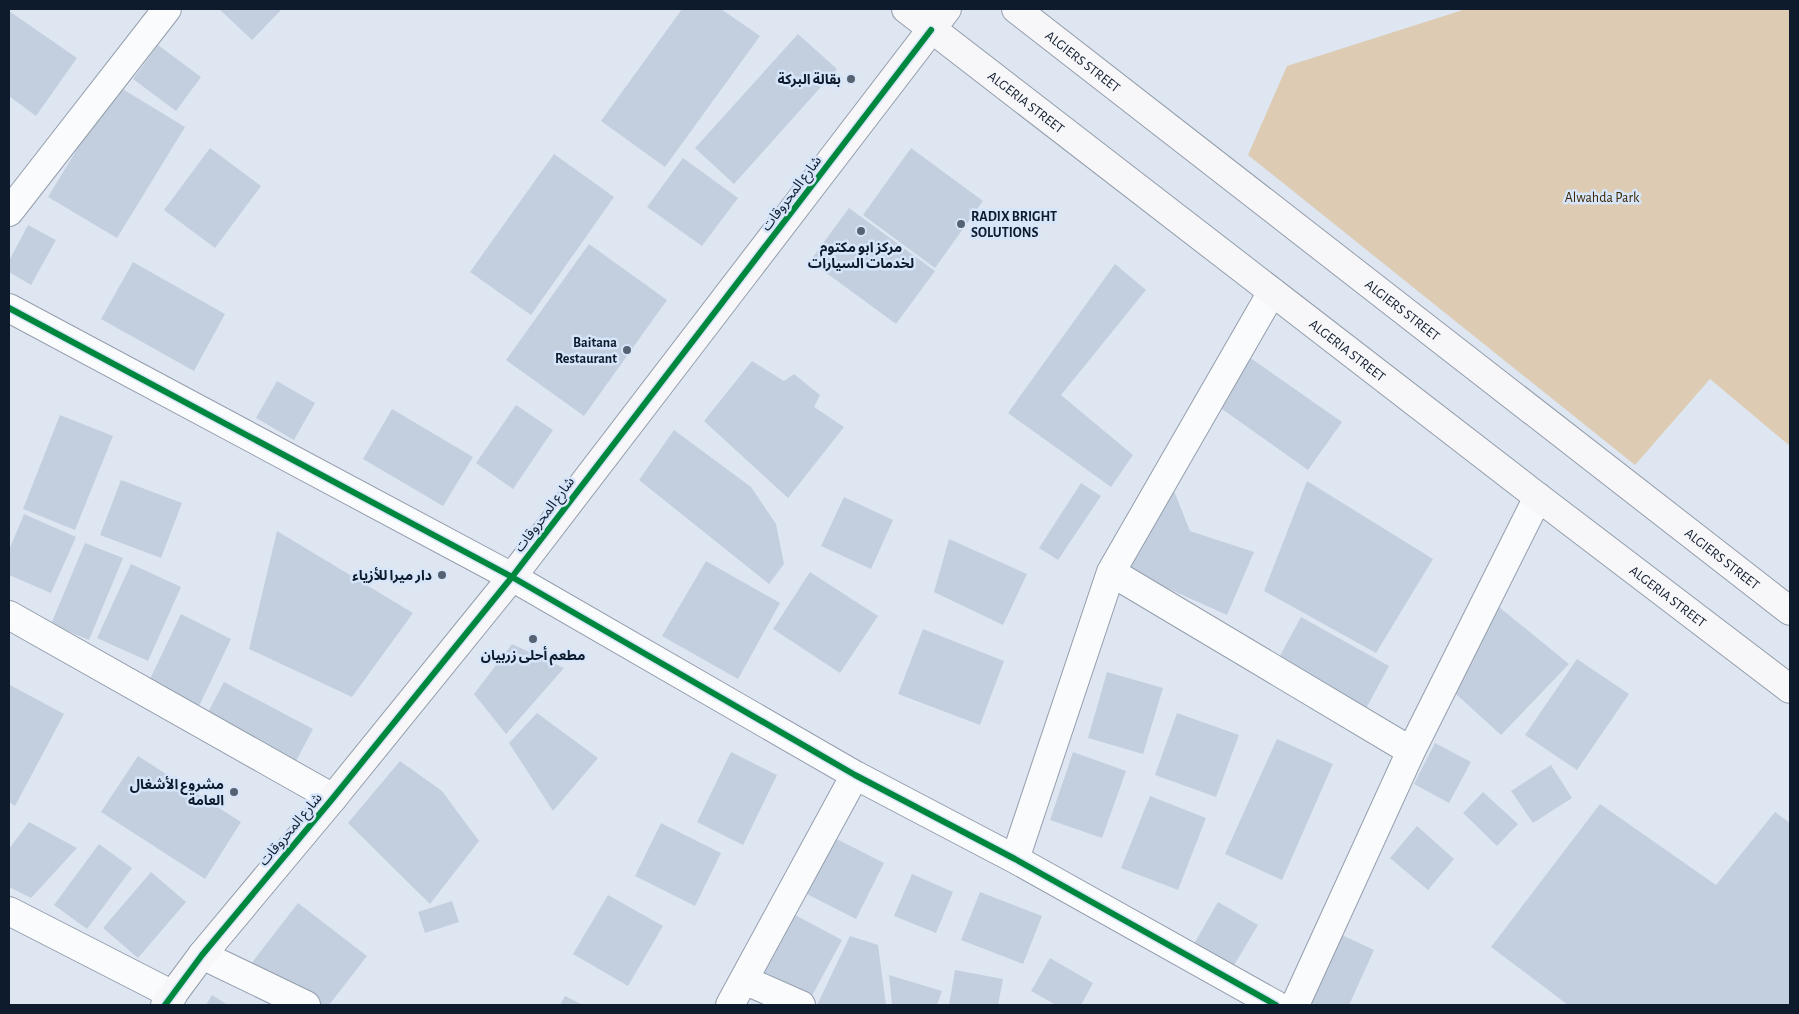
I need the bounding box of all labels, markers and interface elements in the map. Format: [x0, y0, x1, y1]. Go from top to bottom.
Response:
street label: ALGIERS STREET [1042, 29, 1123, 95]
street label: ALGERIA STREET [985, 69, 1066, 136]
place label: بقالة البركة [777, 72, 841, 88]
marker: بقالة البركة [845, 73, 857, 85]
street label: شارع المحروقات [759, 154, 827, 235]
park label: Alwahda Park [1565, 191, 1640, 205]
place label: RADIX BRIGHT SOLUTIONS [971, 210, 1057, 240]
marker: RADIX BRIGHT SOLUTIONS [955, 218, 967, 230]
marker: مركز ابو مكتوم لخدمات السيارات [855, 225, 867, 237]
place label: مركز ابو مكتوم لخدمات السيارات [808, 241, 914, 272]
street label: ALGIERS STREET [1362, 277, 1442, 344]
street label: ALGERIA STREET [1306, 317, 1388, 385]
place label: Baitana Restaurant [555, 336, 617, 366]
marker: Baitana Restaurant [621, 344, 633, 356]
street label: شارع المحروقات [512, 475, 580, 556]
street label: ALGIERS STREET [1682, 526, 1762, 593]
street label: ALGERIA STREET [1627, 563, 1708, 630]
place label: دار ميرا للأزياء [352, 567, 432, 584]
marker: دار ميرا للأزياء [436, 569, 448, 581]
marker: مطعم أحلى زربيان [527, 633, 539, 645]
place label: مطعم أحلى زربيان [481, 646, 585, 666]
place label: مشروع الأشغال العامة [130, 776, 224, 808]
marker: مشروع الأشغال العامة [228, 786, 240, 798]
street label: شارع المحروقات [257, 791, 327, 870]

